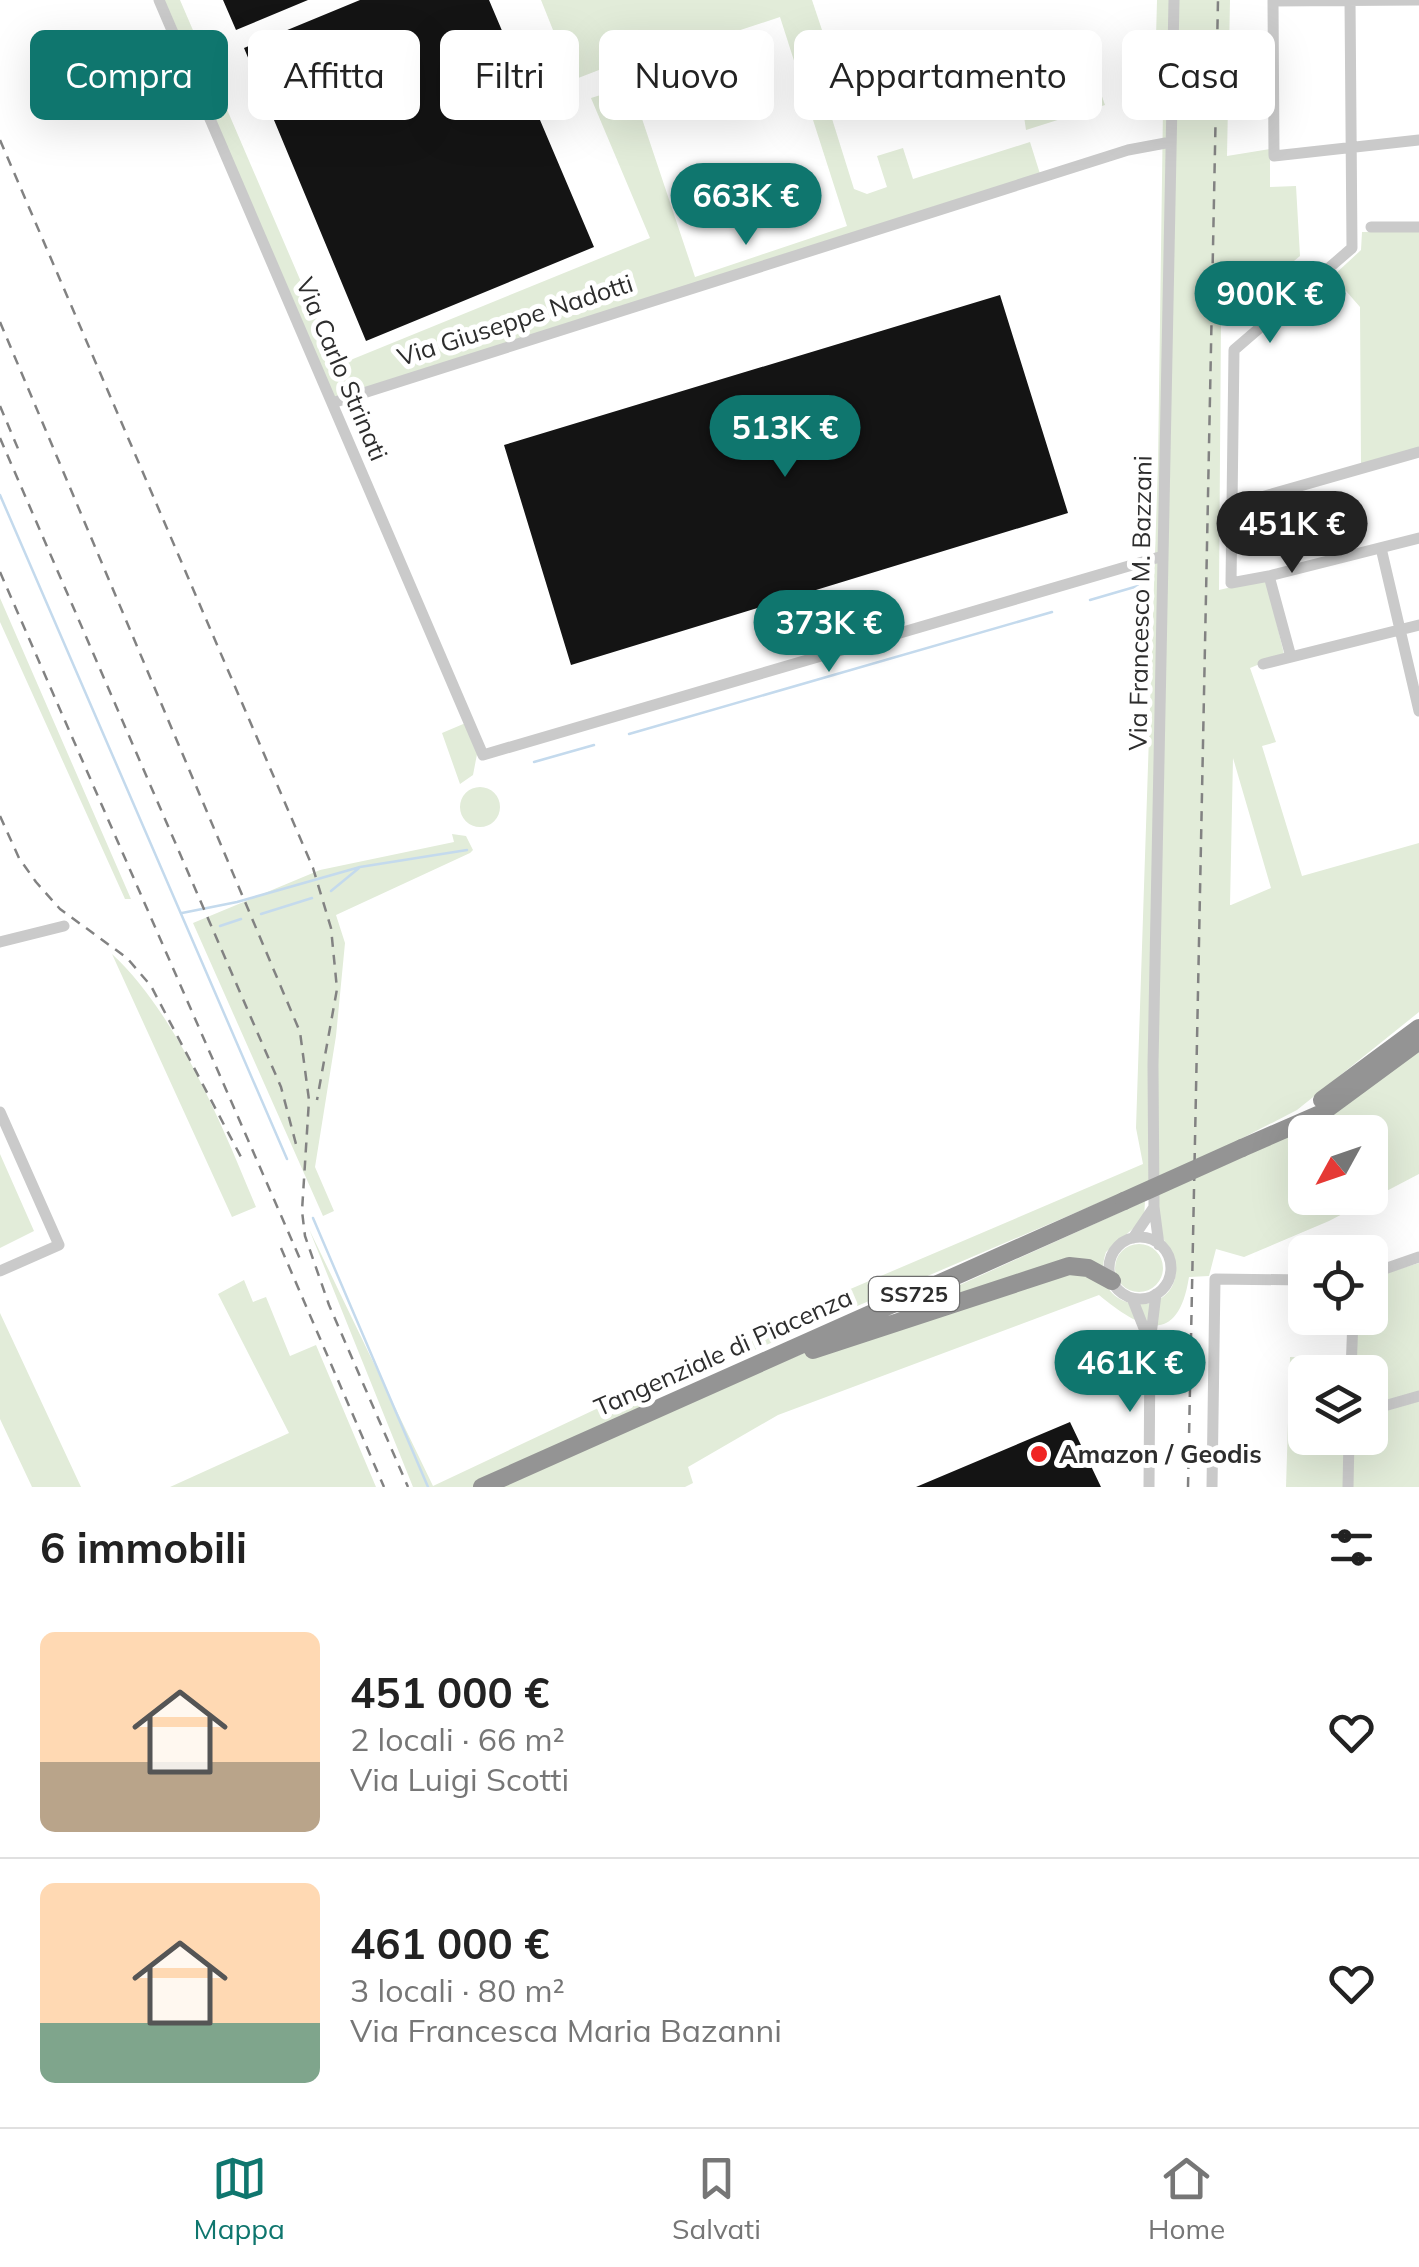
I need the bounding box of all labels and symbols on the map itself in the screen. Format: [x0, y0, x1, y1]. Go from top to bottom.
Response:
pin: 663K € [665, 163, 827, 248]
pin: 900K € [1189, 261, 1351, 346]
street label: Via Giuseppe Nadotti [393, 267, 636, 372]
street label: Via Carlo Strinati [290, 272, 395, 465]
pin: 513K € [704, 395, 866, 480]
street label: Via Francesco M. Bazzani [1121, 455, 1158, 751]
pin: 451K € [1211, 491, 1373, 576]
pin: 373K € [748, 590, 910, 675]
north arrow [1288, 1115, 1388, 1215]
road number: SS725 [869, 1277, 959, 1311]
street label: Tangenziale di Piacenza [589, 1281, 857, 1422]
pin: 461K € [1049, 1330, 1211, 1415]
place label: Amazon / Geodis [1059, 1438, 1262, 1469]
marker: Amazon / Geodis [1028, 1443, 1050, 1465]

